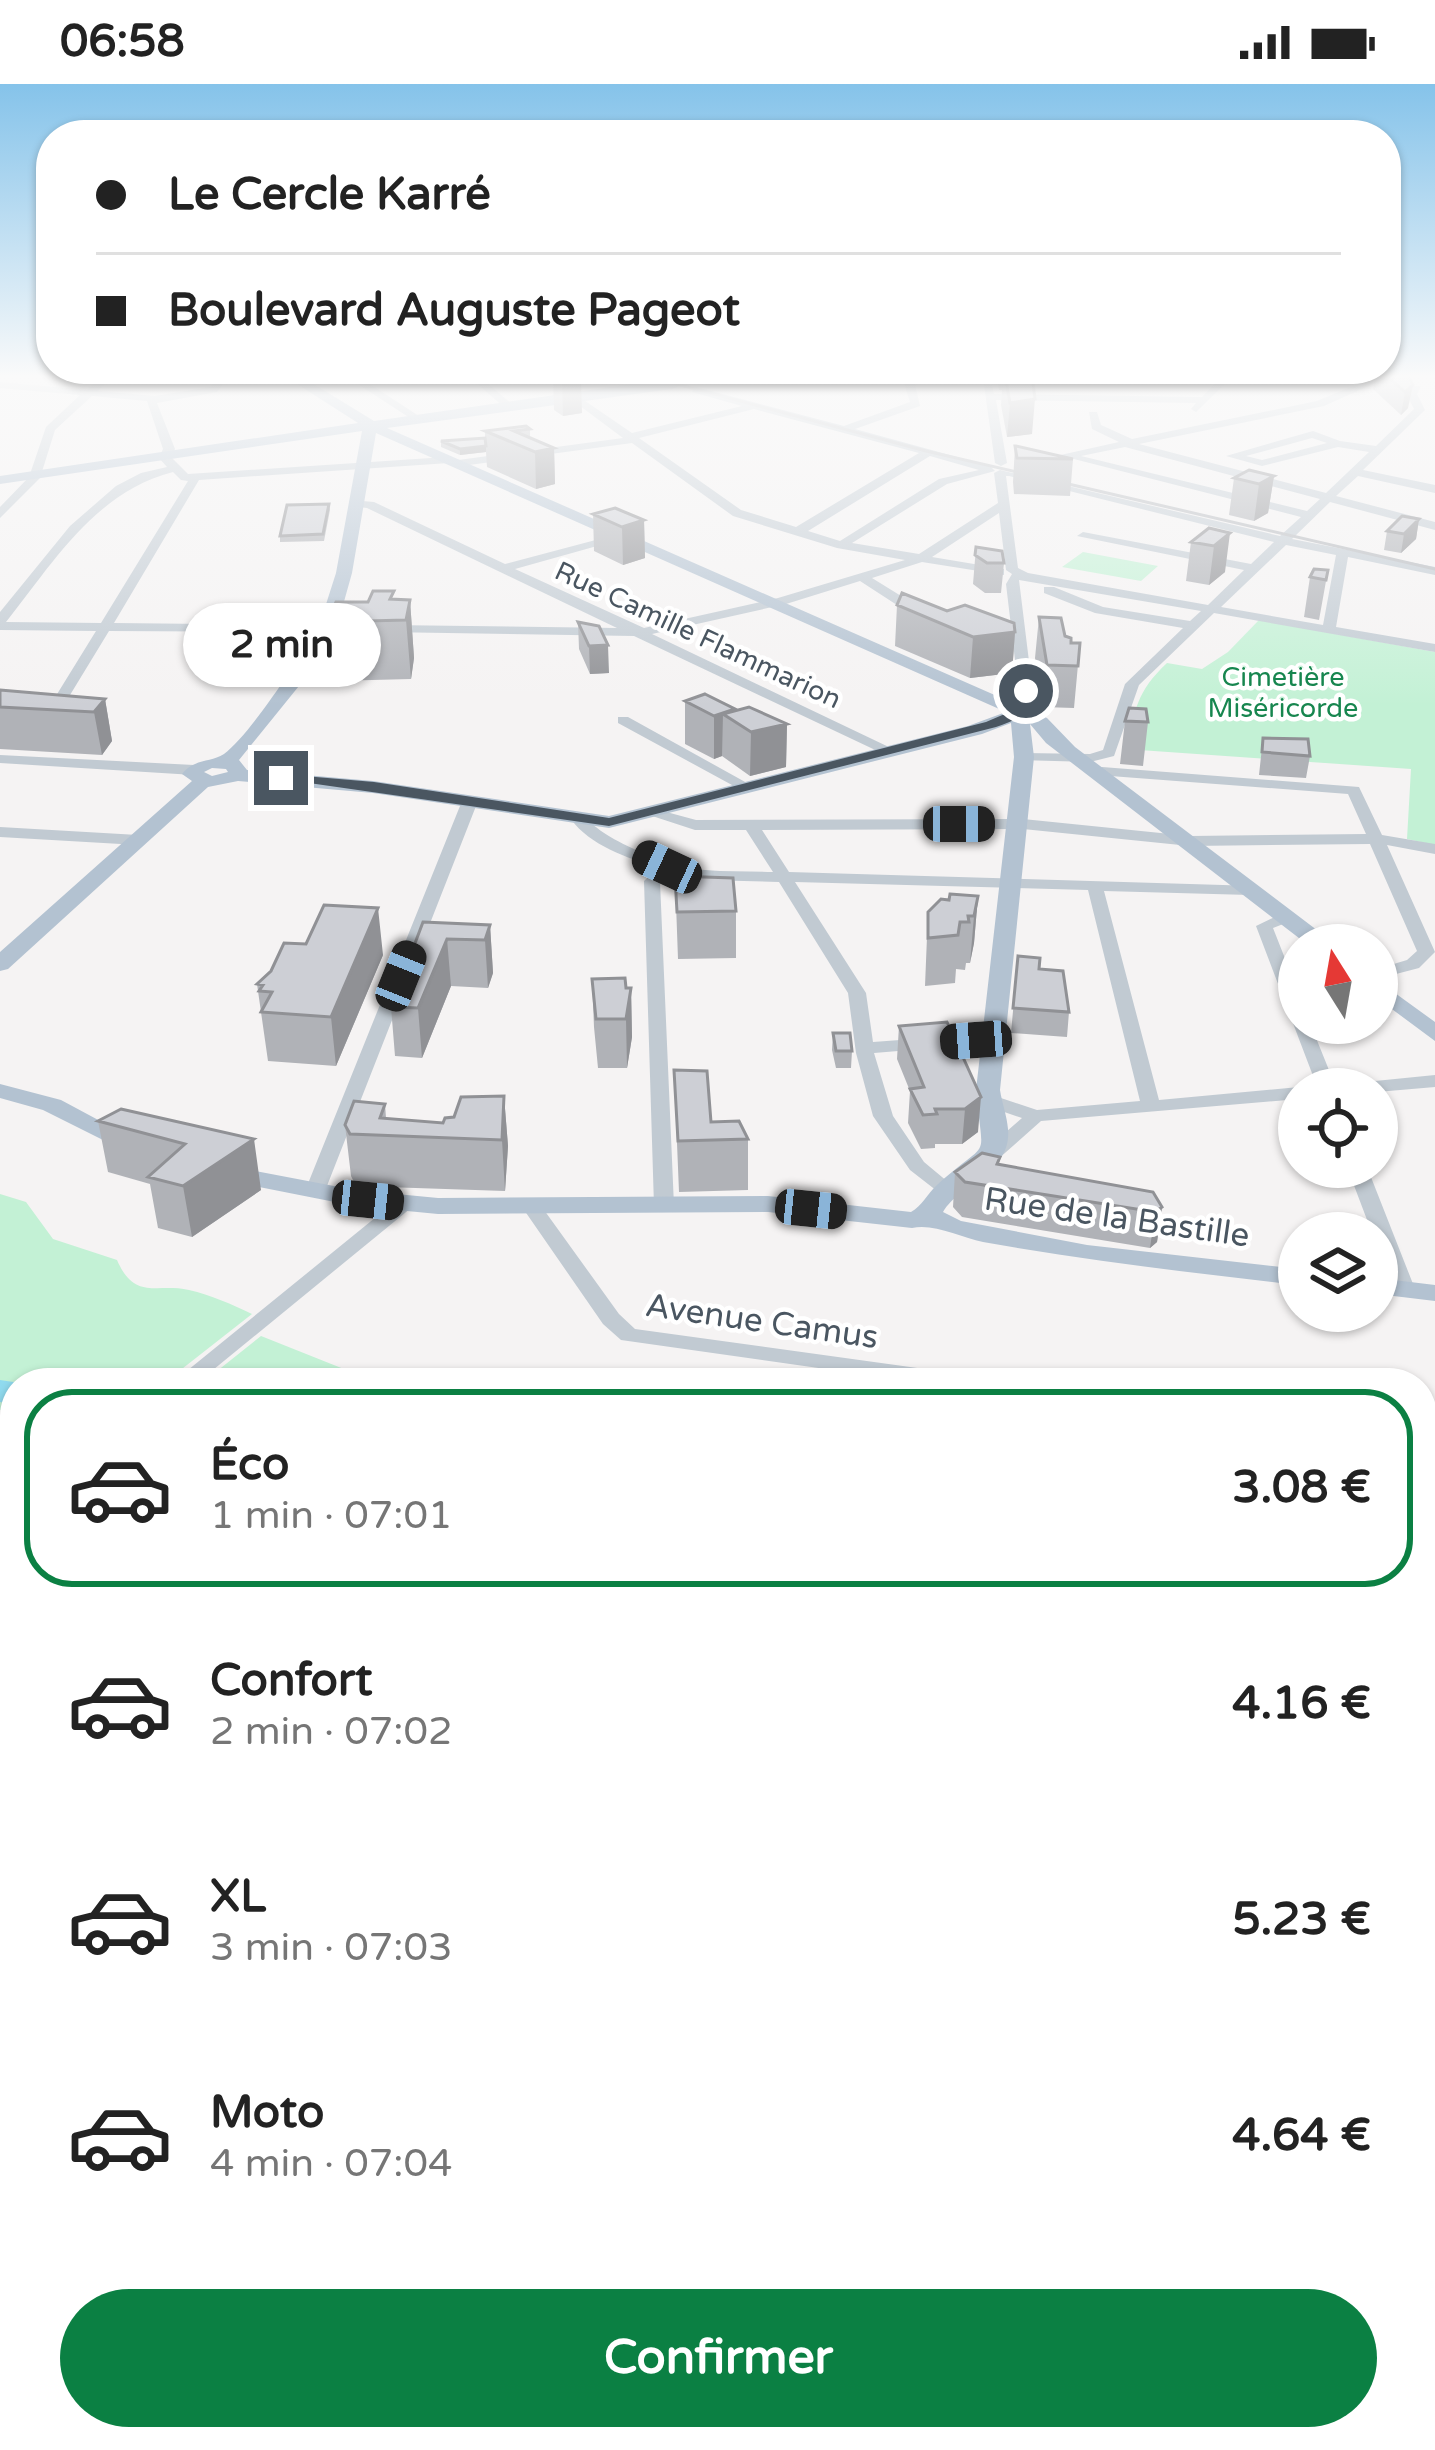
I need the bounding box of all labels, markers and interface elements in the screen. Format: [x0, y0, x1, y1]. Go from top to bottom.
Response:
text: 06:58 [60, 15, 185, 69]
text: Le Cercle Karré [168, 168, 491, 222]
text: Boulevard Auguste Pageot [168, 284, 740, 338]
street label: Rue Camille Flammarion [549, 555, 846, 716]
callout: 2 min [182, 604, 380, 688]
text: 2 min [230, 621, 334, 668]
park label: Cimetière Miséricorde [1208, 661, 1358, 725]
route start [999, 664, 1053, 718]
route end [254, 751, 308, 805]
car [923, 806, 995, 842]
car [627, 835, 707, 899]
north arrow [1278, 924, 1398, 1044]
map controls [1278, 924, 1398, 1332]
car [371, 936, 431, 1016]
car [939, 1020, 1013, 1060]
button: locate [1278, 1068, 1398, 1188]
car [330, 1178, 406, 1222]
street label: Rue de la Bastille [982, 1180, 1252, 1255]
car [773, 1187, 849, 1231]
button: layers [1278, 1212, 1398, 1332]
street label: Avenue Camus [643, 1286, 881, 1357]
icon: car [66, 1434, 174, 1542]
text: Éco [210, 1438, 289, 1492]
text: 3.08 € [1232, 1461, 1371, 1515]
text: 1 min · 07:01 [210, 1492, 452, 1539]
icon: car [66, 1650, 174, 1758]
text: Confort [210, 1654, 372, 1708]
text: 4.16 € [1232, 1677, 1371, 1731]
text: 2 min · 07:02 [210, 1708, 452, 1755]
icon: car [66, 1866, 174, 1974]
text: XL [210, 1870, 266, 1924]
text: 5.23 € [1233, 1893, 1371, 1947]
text: 3 min · 07:03 [210, 1924, 452, 1971]
icon: car [66, 2082, 174, 2190]
text: Moto [210, 2086, 324, 2140]
text: 4.64 € [1232, 2109, 1371, 2163]
text: 4 min · 07:04 [210, 2140, 452, 2187]
button: Confirmer [60, 2289, 1377, 2427]

